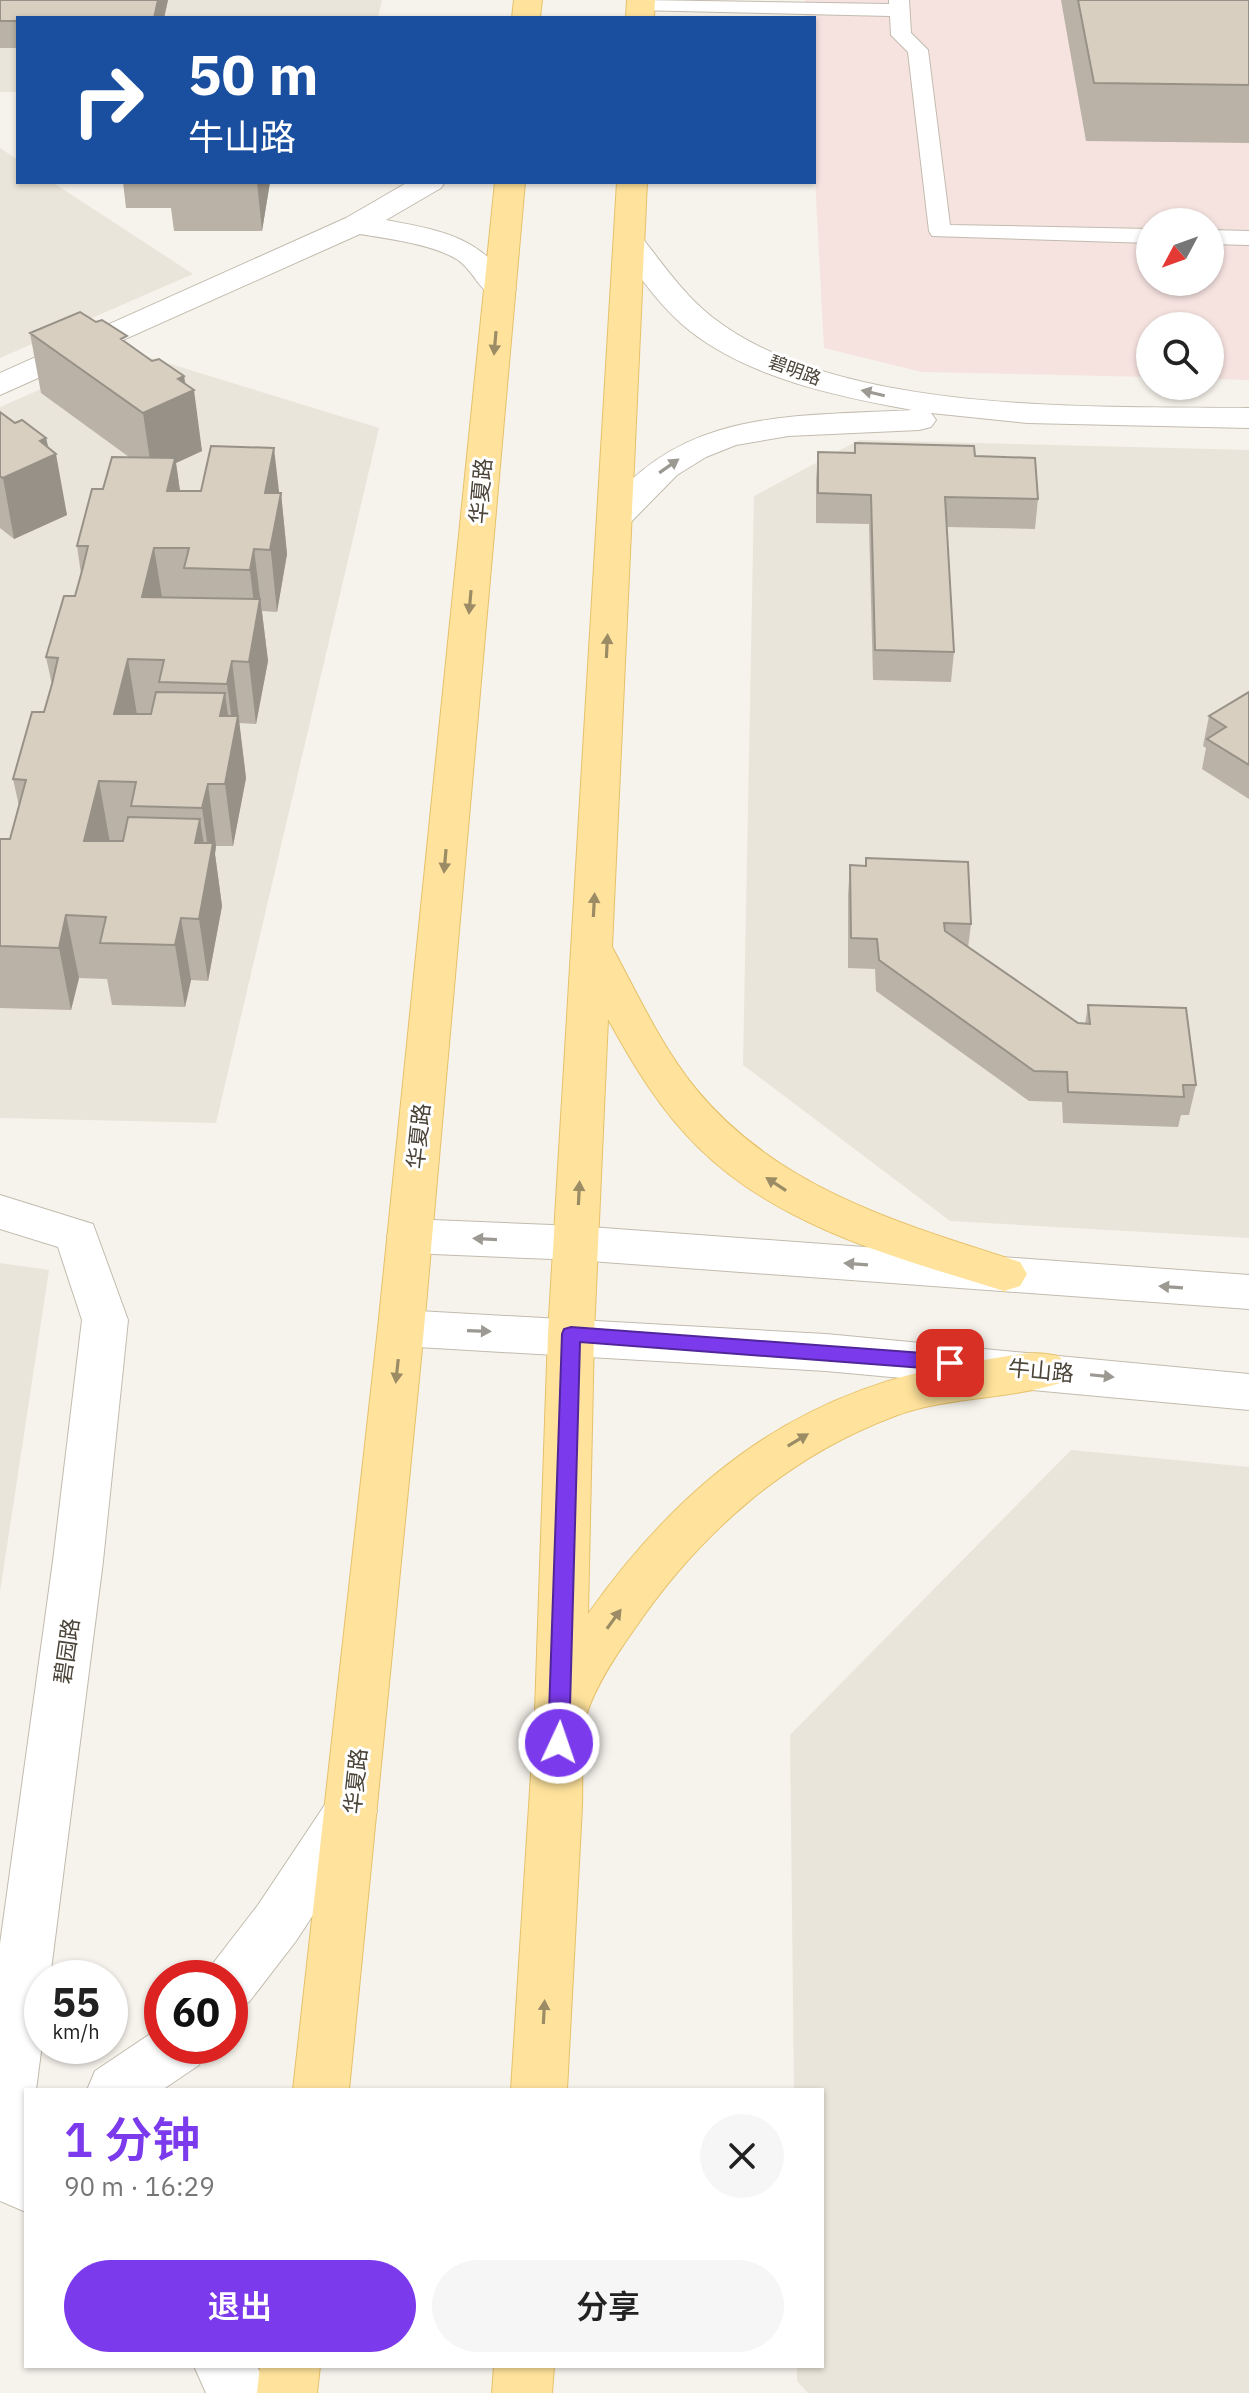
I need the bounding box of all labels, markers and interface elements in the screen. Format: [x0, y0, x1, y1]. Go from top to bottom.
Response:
text: 50 m [188, 38, 318, 110]
icon: right [56, 48, 160, 152]
text: 牛山路 [188, 113, 296, 160]
north arrow [1136, 208, 1224, 296]
map controls [1136, 208, 1224, 400]
button: search [1136, 312, 1224, 400]
one-way arrow [488, 331, 501, 356]
street label: 碧明路 [766, 350, 824, 390]
one-way arrow [860, 386, 885, 399]
street label: 华夏路 [463, 457, 497, 525]
one-way arrow [659, 459, 680, 474]
one-way arrow [463, 590, 476, 615]
one-way arrow [601, 633, 614, 658]
one-way arrow [438, 849, 451, 874]
one-way arrow [588, 892, 601, 917]
street label: 华夏路 [400, 1102, 436, 1170]
one-way arrow [765, 1177, 786, 1192]
one-way arrow [573, 1180, 586, 1205]
one-way arrow [472, 1233, 497, 1246]
one-way arrow [843, 1257, 868, 1270]
one-way arrow [1158, 1280, 1183, 1293]
one-way arrow [467, 1324, 492, 1337]
pin [916, 1329, 984, 1397]
icon: arrive [928, 1341, 972, 1385]
street label: 牛山路 [1007, 1353, 1075, 1387]
one-way arrow [391, 1359, 404, 1384]
one-way arrow [1090, 1370, 1115, 1383]
one-way arrow [787, 1433, 809, 1447]
one-way arrow [605, 1609, 621, 1630]
street label: 碧园路 [47, 1616, 85, 1686]
position arrow [517, 1701, 601, 1785]
street label: 华夏路 [337, 1747, 373, 1815]
speed limit sign: 60 [144, 1960, 248, 2064]
text: 55 [52, 1976, 100, 2028]
one-way arrow [538, 1999, 551, 2024]
text: km/h [52, 2018, 100, 2045]
text: 1 分钟 [64, 2108, 200, 2170]
button: close [700, 2114, 784, 2198]
text: 90 m · 16:29 [64, 2169, 215, 2203]
button: 退出 [64, 2260, 416, 2352]
button: 分享 [432, 2260, 784, 2352]

